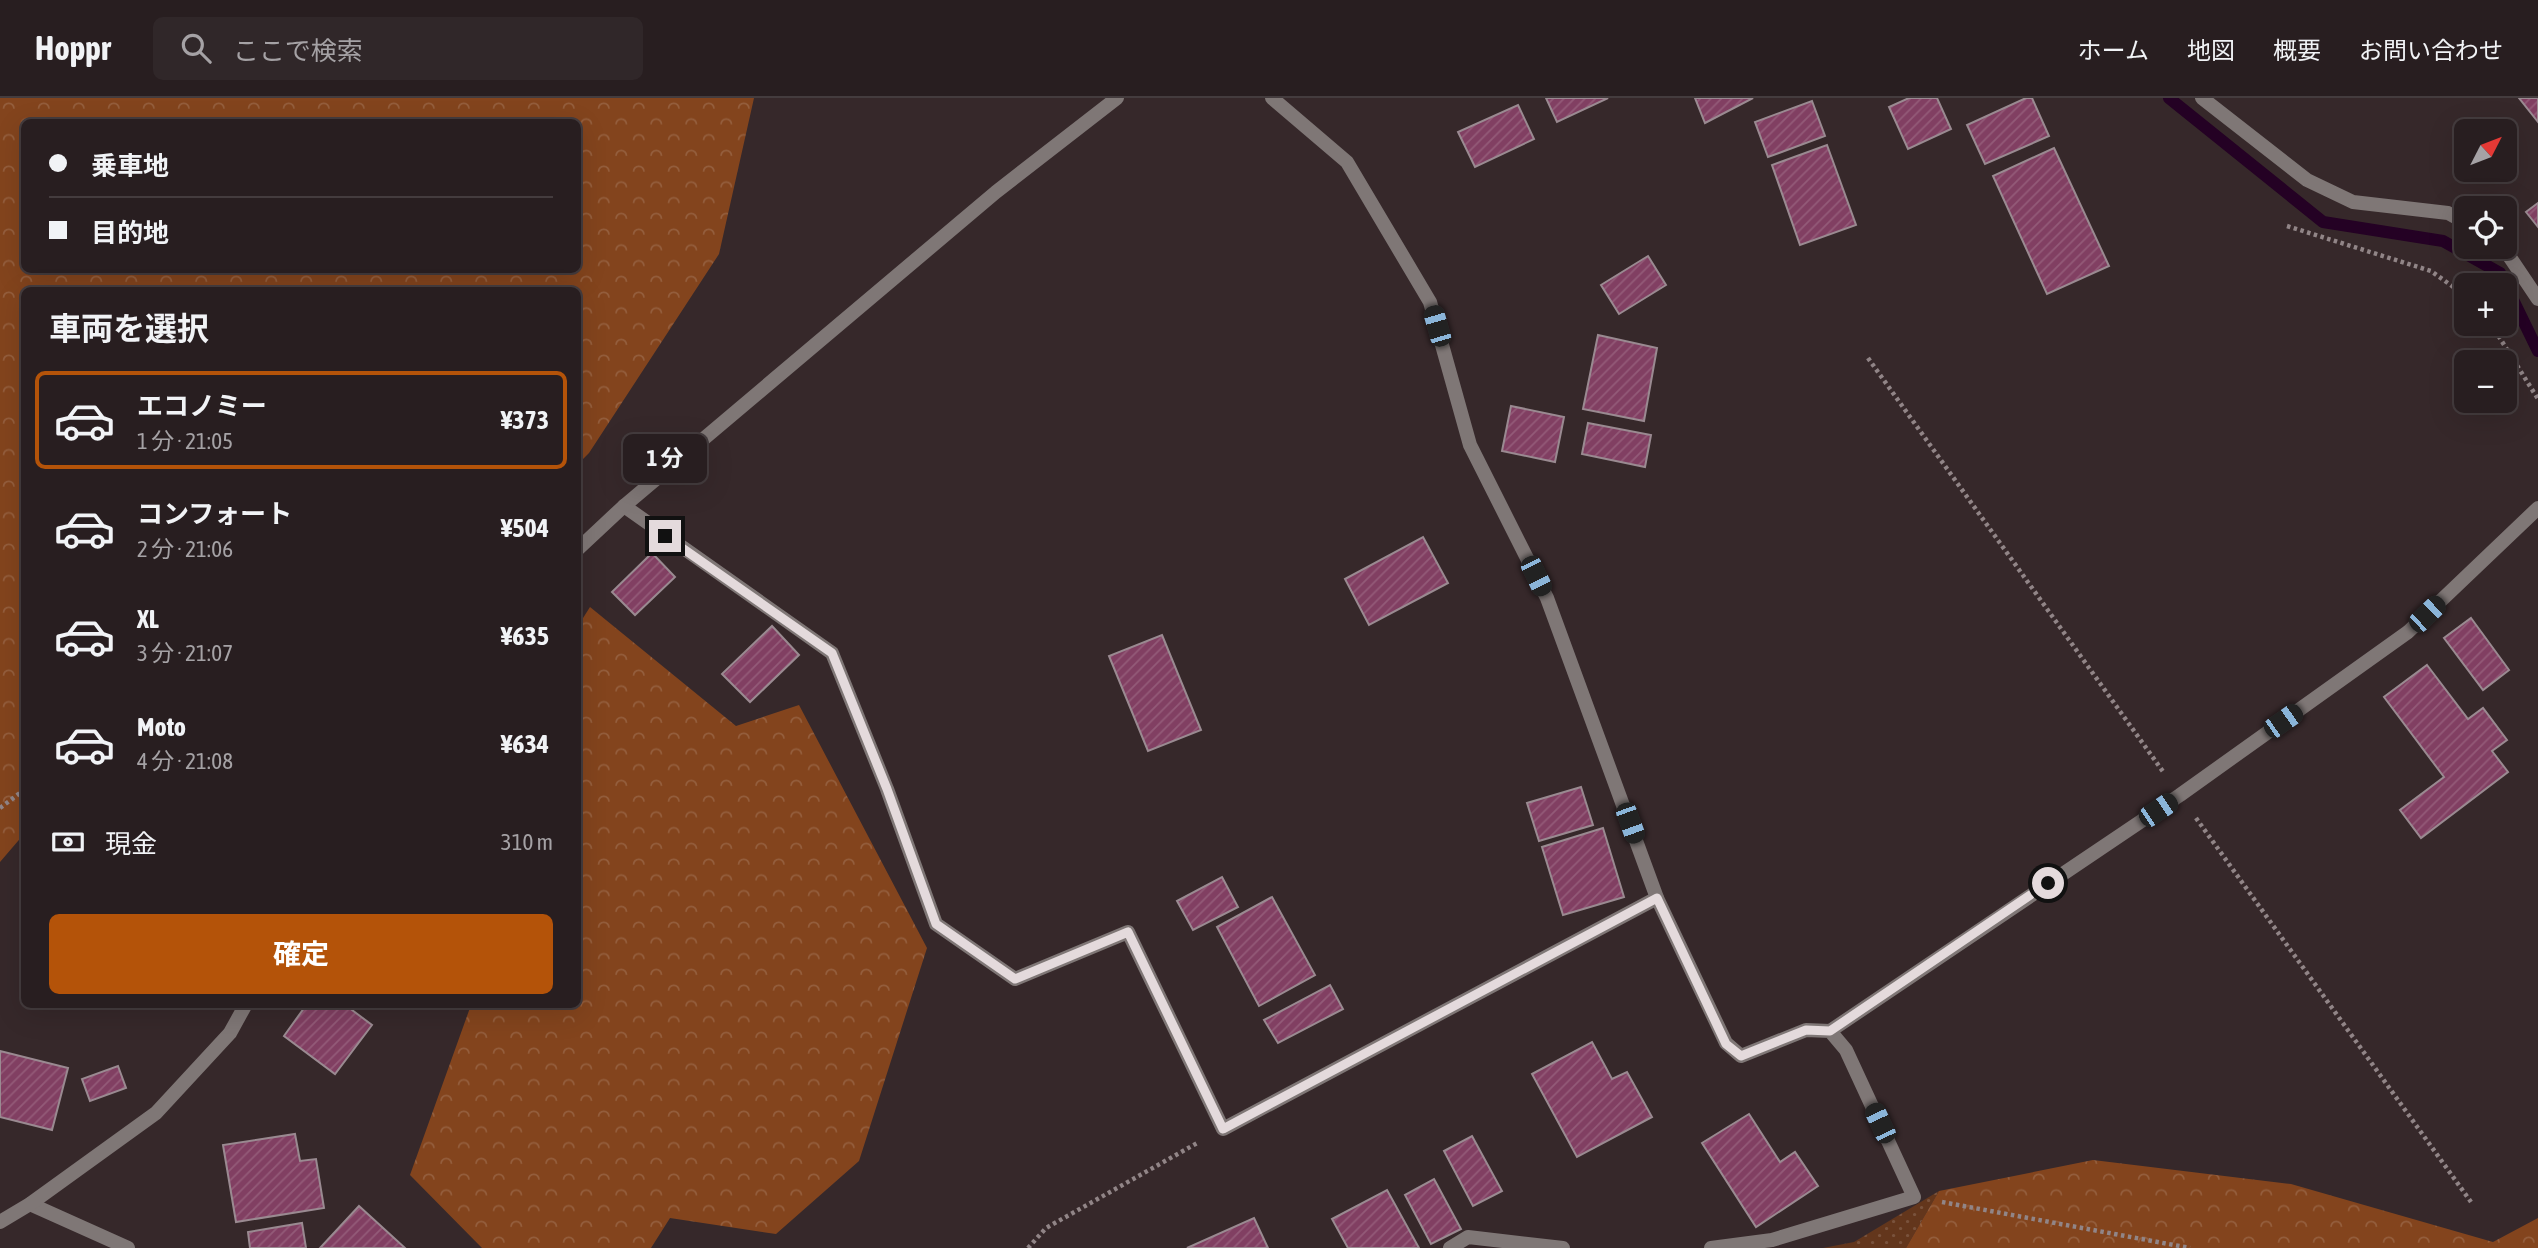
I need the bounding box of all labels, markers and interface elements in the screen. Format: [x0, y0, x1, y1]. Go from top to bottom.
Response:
search box [153, 17, 643, 80]
text: Hoppr [35, 29, 111, 67]
icon: search [177, 29, 215, 67]
text: ここで検索 [233, 36, 363, 66]
text: ホーム [2078, 37, 2149, 64]
text: 地図 [2187, 37, 2235, 64]
text: 概要 [2273, 37, 2321, 64]
text: お問い合わせ [2359, 37, 2503, 64]
north arrow [2454, 119, 2516, 182]
map controls [2454, 119, 2517, 413]
text: 乗車地 [91, 151, 169, 181]
button: locate [2454, 196, 2517, 259]
text: 目的地 [91, 218, 169, 248]
button: + [2454, 273, 2517, 336]
car [1422, 303, 1453, 349]
text: 車両を選択 [49, 310, 209, 347]
button: − [2454, 350, 2517, 413]
icon: car [53, 389, 116, 452]
text: エコノミー [137, 391, 267, 421]
text: ¥373 [501, 405, 549, 435]
text: 1 分 · 21:05 [137, 428, 233, 454]
callout: 1 分 [623, 434, 707, 484]
text: 1 分 [647, 445, 683, 471]
icon: car [53, 497, 116, 560]
text: コンフォート [137, 499, 292, 529]
text: ¥504 [501, 513, 549, 543]
route end [649, 520, 681, 552]
text: 2 分 · 21:06 [137, 536, 233, 562]
car [1518, 553, 1555, 599]
car [2405, 592, 2450, 636]
text: XL [137, 604, 159, 634]
icon: car [53, 605, 116, 668]
text: ¥635 [501, 621, 549, 651]
text: 3 分 · 21:07 [137, 640, 233, 666]
car [2260, 700, 2307, 742]
text: Moto [137, 712, 186, 742]
icon: car [53, 713, 116, 776]
text: ¥634 [501, 729, 549, 759]
text: 4 分 · 21:08 [137, 748, 233, 774]
car [2135, 790, 2182, 830]
car [1613, 800, 1648, 846]
icon: cash [49, 823, 87, 861]
text: 現金 [105, 829, 157, 859]
text: 310 m [501, 829, 553, 855]
route start [2032, 867, 2064, 899]
button: 確定 [49, 914, 553, 994]
car [1862, 1100, 1899, 1146]

